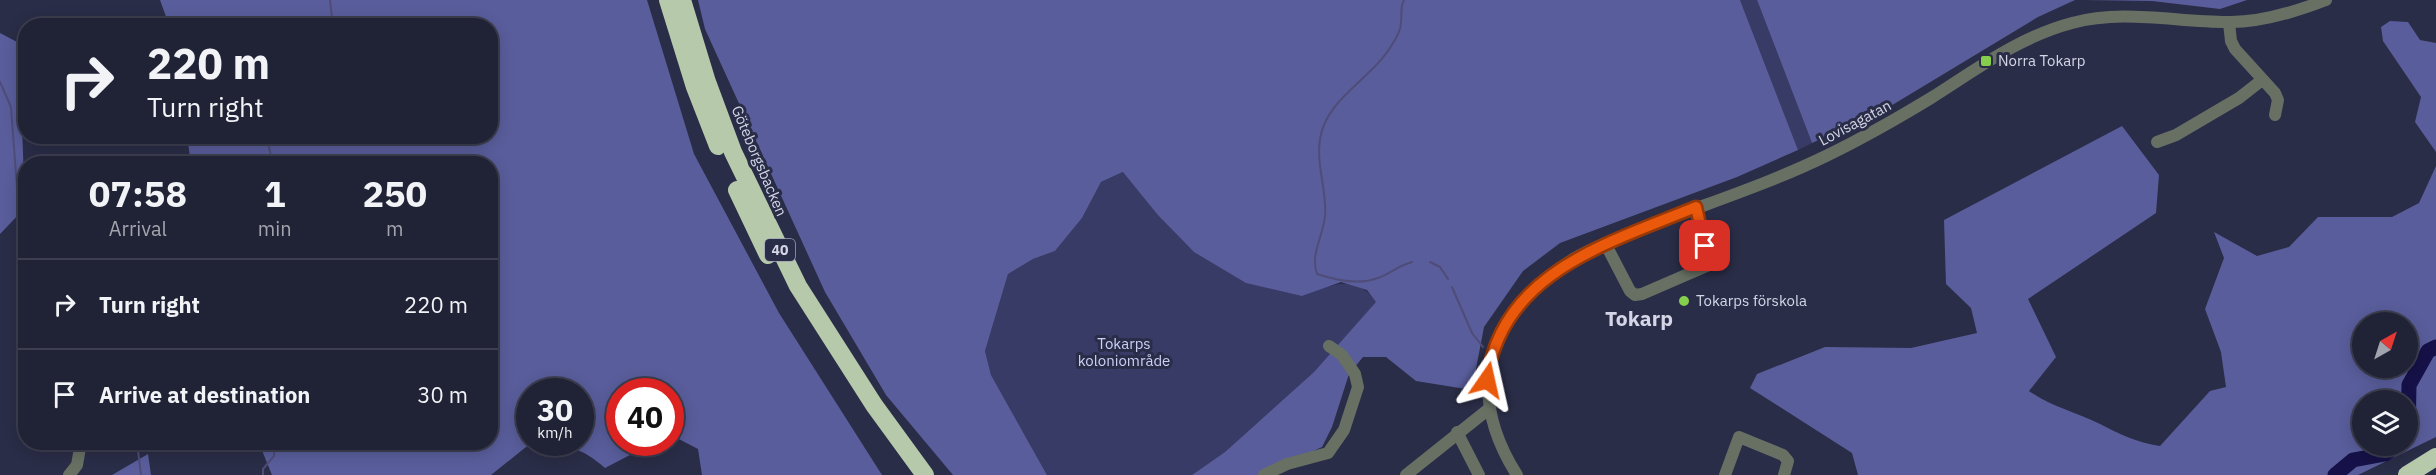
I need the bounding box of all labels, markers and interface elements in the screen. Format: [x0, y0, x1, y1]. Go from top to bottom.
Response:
text: 220 m [147, 36, 270, 91]
icon: right [48, 42, 126, 120]
place label: Norra Tokarp [1998, 51, 2086, 70]
marker: Norra Tokarp [1979, 54, 1993, 68]
text: Turn right [147, 89, 264, 124]
street label: Lovisagatan [1815, 95, 1894, 150]
street label: Göteborgsbacken [728, 103, 791, 219]
text: 07:58 [89, 170, 187, 217]
text: 1 [264, 170, 286, 217]
text: 250 [362, 170, 427, 217]
text: Arrival [109, 215, 167, 242]
text: min [258, 215, 292, 242]
text: m [386, 215, 404, 242]
pin [1679, 220, 1730, 271]
icon: arrive [1688, 229, 1721, 262]
road number: 40 [765, 239, 795, 261]
icon: right [48, 288, 81, 321]
text: Turn right [99, 290, 200, 319]
text: 220 m [404, 290, 468, 319]
place label: Tokarps förskola [1696, 291, 1807, 310]
marker: Tokarps förskola [1677, 294, 1691, 308]
district label: Tokarp [1605, 304, 1673, 332]
north arrow [2352, 312, 2418, 378]
map controls [2352, 312, 2418, 456]
park label: Tokarps koloniområde [1078, 334, 1170, 370]
position arrow [1455, 348, 1519, 412]
icon: arrive [48, 378, 81, 411]
speed limit sign: 40 [606, 378, 684, 456]
text: Arrive at destination [99, 380, 310, 409]
text: 30 m [417, 380, 468, 409]
text: 30 [537, 390, 573, 429]
button: layers [2352, 390, 2418, 456]
text: km/h [537, 423, 573, 442]

